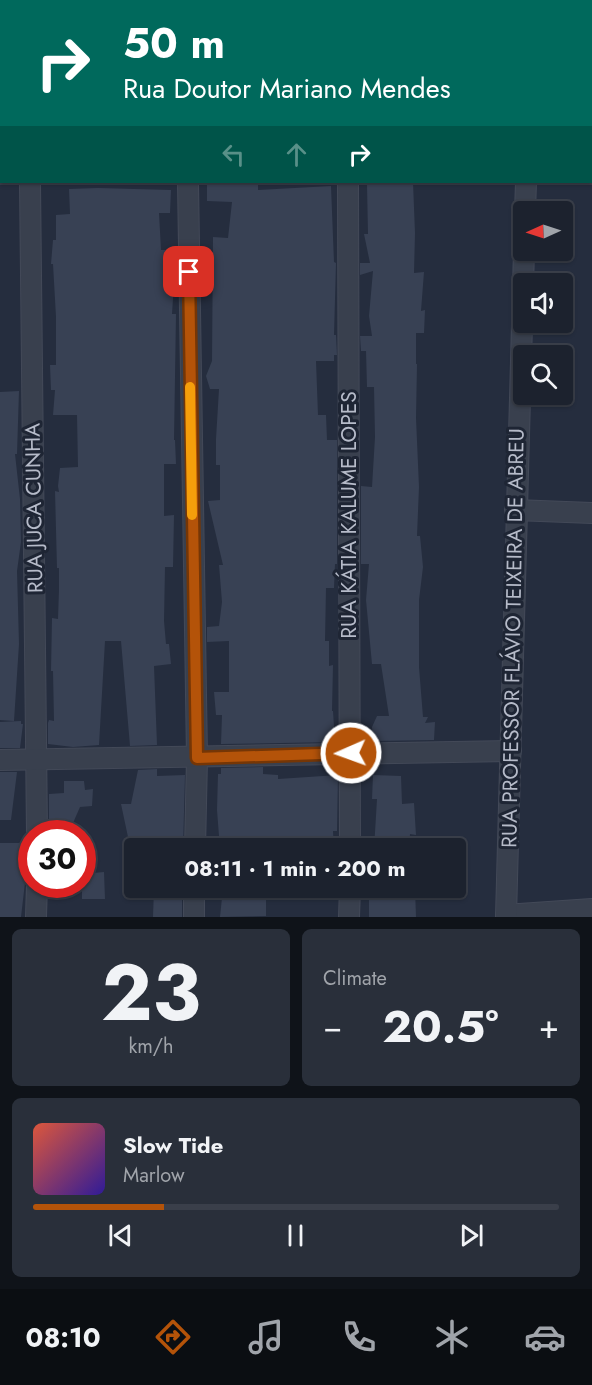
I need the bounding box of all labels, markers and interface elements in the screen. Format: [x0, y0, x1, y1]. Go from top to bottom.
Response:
text: 50 m [123, 13, 225, 74]
icon: right [24, 24, 102, 102]
text: Rua Doutor Mariano Mendes [123, 69, 451, 108]
icon: left [217, 138, 250, 171]
icon: ahead [280, 138, 313, 171]
icon: right [343, 138, 376, 171]
north arrow [513, 201, 573, 261]
map controls [513, 201, 573, 405]
pin [163, 246, 214, 297]
icon: arrive [172, 255, 205, 288]
button: sound [513, 273, 573, 333]
button: search [513, 345, 573, 405]
street label: RUA KÁTIA KALUME LOPES [334, 391, 364, 639]
street label: RUA JUCA CUNHA [18, 423, 50, 593]
street label: RUA PROFESSOR FLÁVIO TEIXEIRA DE ABREU [494, 428, 532, 848]
position arrow [319, 721, 383, 785]
speed limit sign: 30 [18, 820, 96, 898]
text: 08:11 · 1 min · 200 m [184, 852, 406, 884]
text: 23 [101, 937, 201, 1049]
text: Climate [323, 964, 387, 993]
text: 20.5° [382, 994, 499, 1059]
text: − [323, 1003, 342, 1050]
text: + [539, 1003, 559, 1050]
text: km/h [128, 1032, 174, 1061]
text: Slow Tide [123, 1129, 223, 1161]
text: Marlow [123, 1161, 185, 1190]
icon: previous [104, 1219, 137, 1252]
icon: pause [279, 1219, 312, 1252]
icon: next [455, 1219, 488, 1252]
icon: directions [152, 1316, 194, 1358]
icon: music [245, 1316, 287, 1358]
icon: phone [338, 1316, 380, 1358]
icon: climate [431, 1316, 473, 1358]
icon: car [524, 1316, 566, 1358]
text: 08:10 [26, 1318, 101, 1357]

